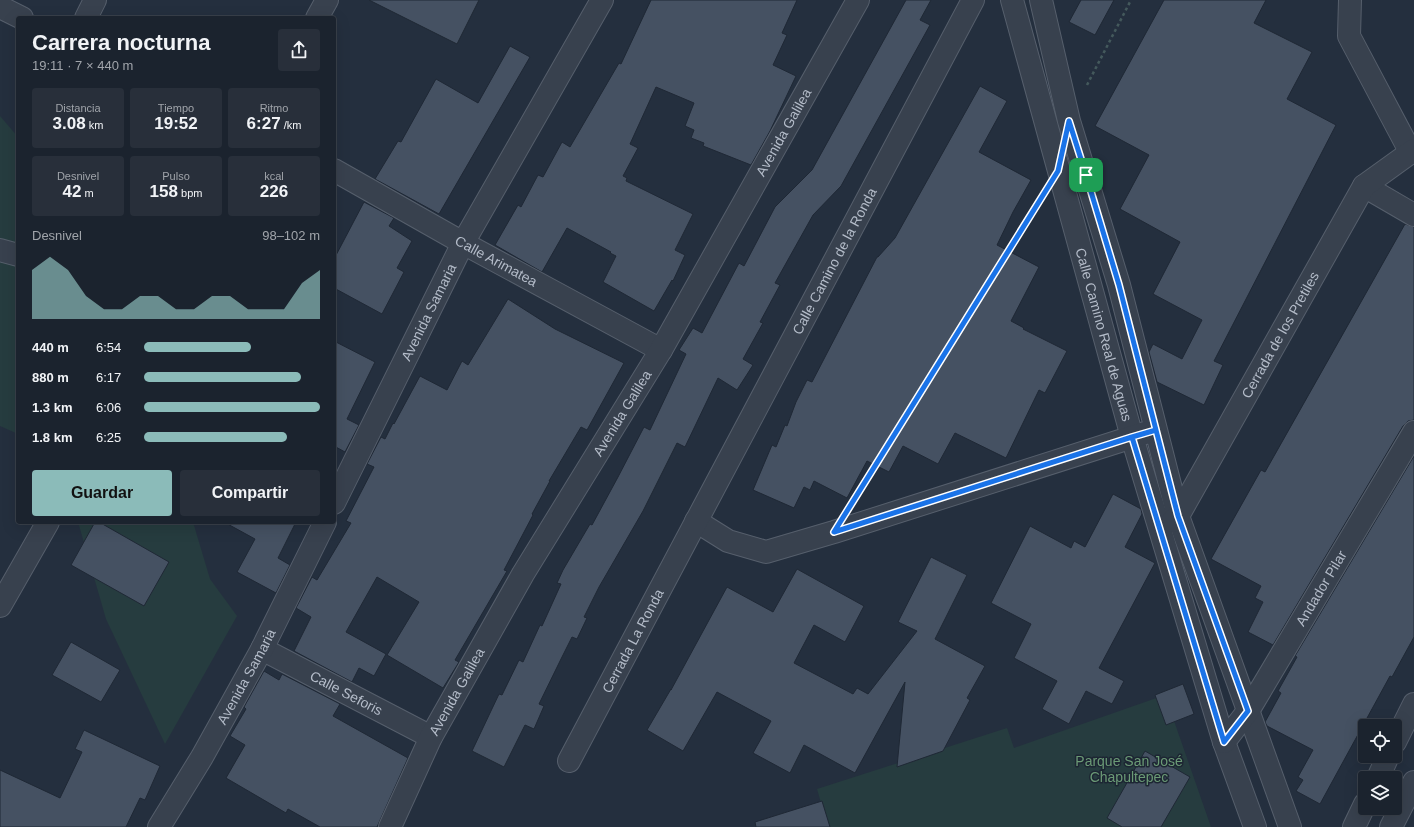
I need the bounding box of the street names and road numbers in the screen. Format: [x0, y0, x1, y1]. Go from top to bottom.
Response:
street label: Avenida Galilea [753, 86, 815, 179]
street label: Calle Camino de la Ronda [789, 185, 880, 337]
street label: Calle Arimatea [452, 232, 540, 290]
street label: Calle Camino Real de Aguas [1072, 246, 1135, 423]
street label: Avenida Samaria [398, 261, 460, 363]
street label: Cerrada de los Pretiles [1238, 269, 1322, 401]
street label: Avenida Galilea [590, 367, 655, 459]
street label: Andador Pilar [1292, 547, 1350, 629]
street label: Cerrada La Ronda [599, 586, 667, 696]
street label: Avenida Samaria [214, 626, 279, 727]
street label: Avenida Galilea [426, 645, 488, 738]
street label: Calle Seforis [307, 667, 385, 718]

